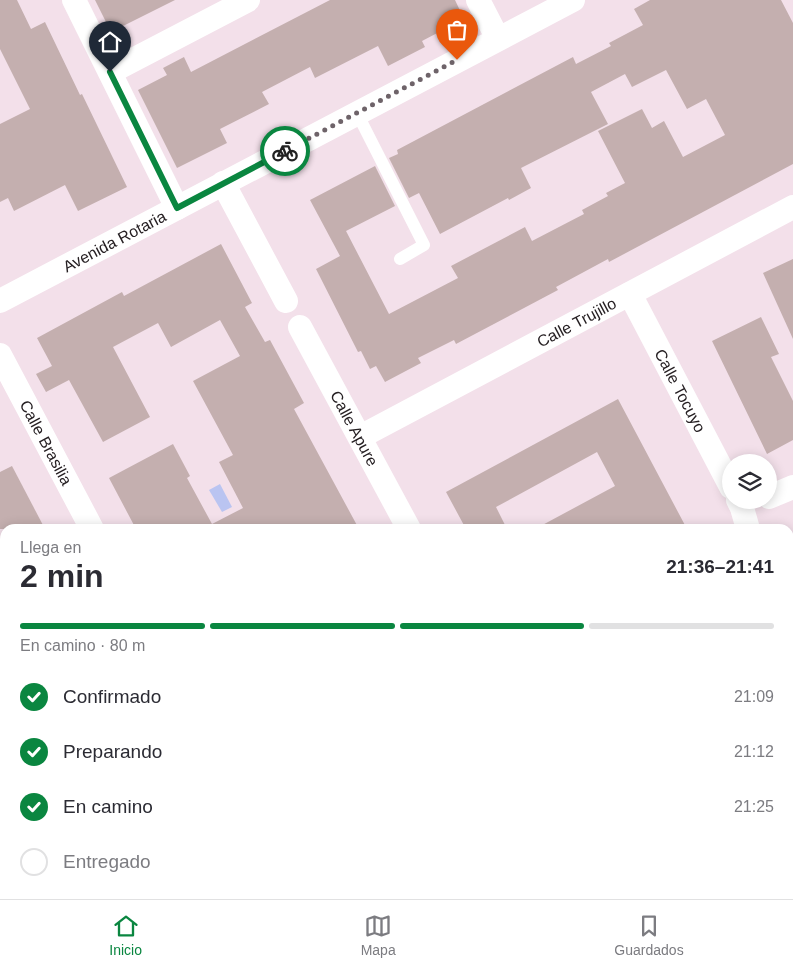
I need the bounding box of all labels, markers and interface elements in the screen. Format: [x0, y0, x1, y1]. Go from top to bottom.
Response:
pin [436, 9, 478, 60]
icon: bag [443, 16, 471, 44]
pin [89, 21, 131, 72]
icon: home [96, 28, 124, 56]
courier [260, 126, 310, 176]
icon: bike [271, 137, 299, 165]
street label: Avenida Rotaria [60, 207, 169, 275]
street label: Calle Trujillo [534, 294, 619, 350]
street label: Calle Tocuyo [651, 346, 709, 435]
street label: Calle Apure [327, 388, 381, 469]
street label: Calle Brasilia [16, 397, 75, 488]
map controls [722, 454, 777, 509]
button: layers [722, 454, 777, 509]
text: Llega en [20, 539, 81, 556]
text: 21:36–21:41 [666, 556, 774, 577]
text: 2 min [20, 558, 104, 594]
text: En camino · 80 m [20, 637, 145, 654]
icon: check [20, 683, 48, 711]
text: Confirmado [63, 686, 161, 707]
text: 21:09 [734, 688, 774, 705]
icon: check [20, 738, 48, 766]
text: Preparando [63, 741, 162, 762]
text: 21:12 [734, 743, 774, 760]
icon: check [20, 793, 48, 821]
text: En camino [63, 796, 153, 817]
text: 21:25 [734, 798, 774, 815]
text: Entregado [63, 851, 151, 872]
tab: Inicio [109, 912, 142, 958]
tab: Mapa [361, 912, 396, 958]
tab: Guardados [614, 912, 684, 958]

